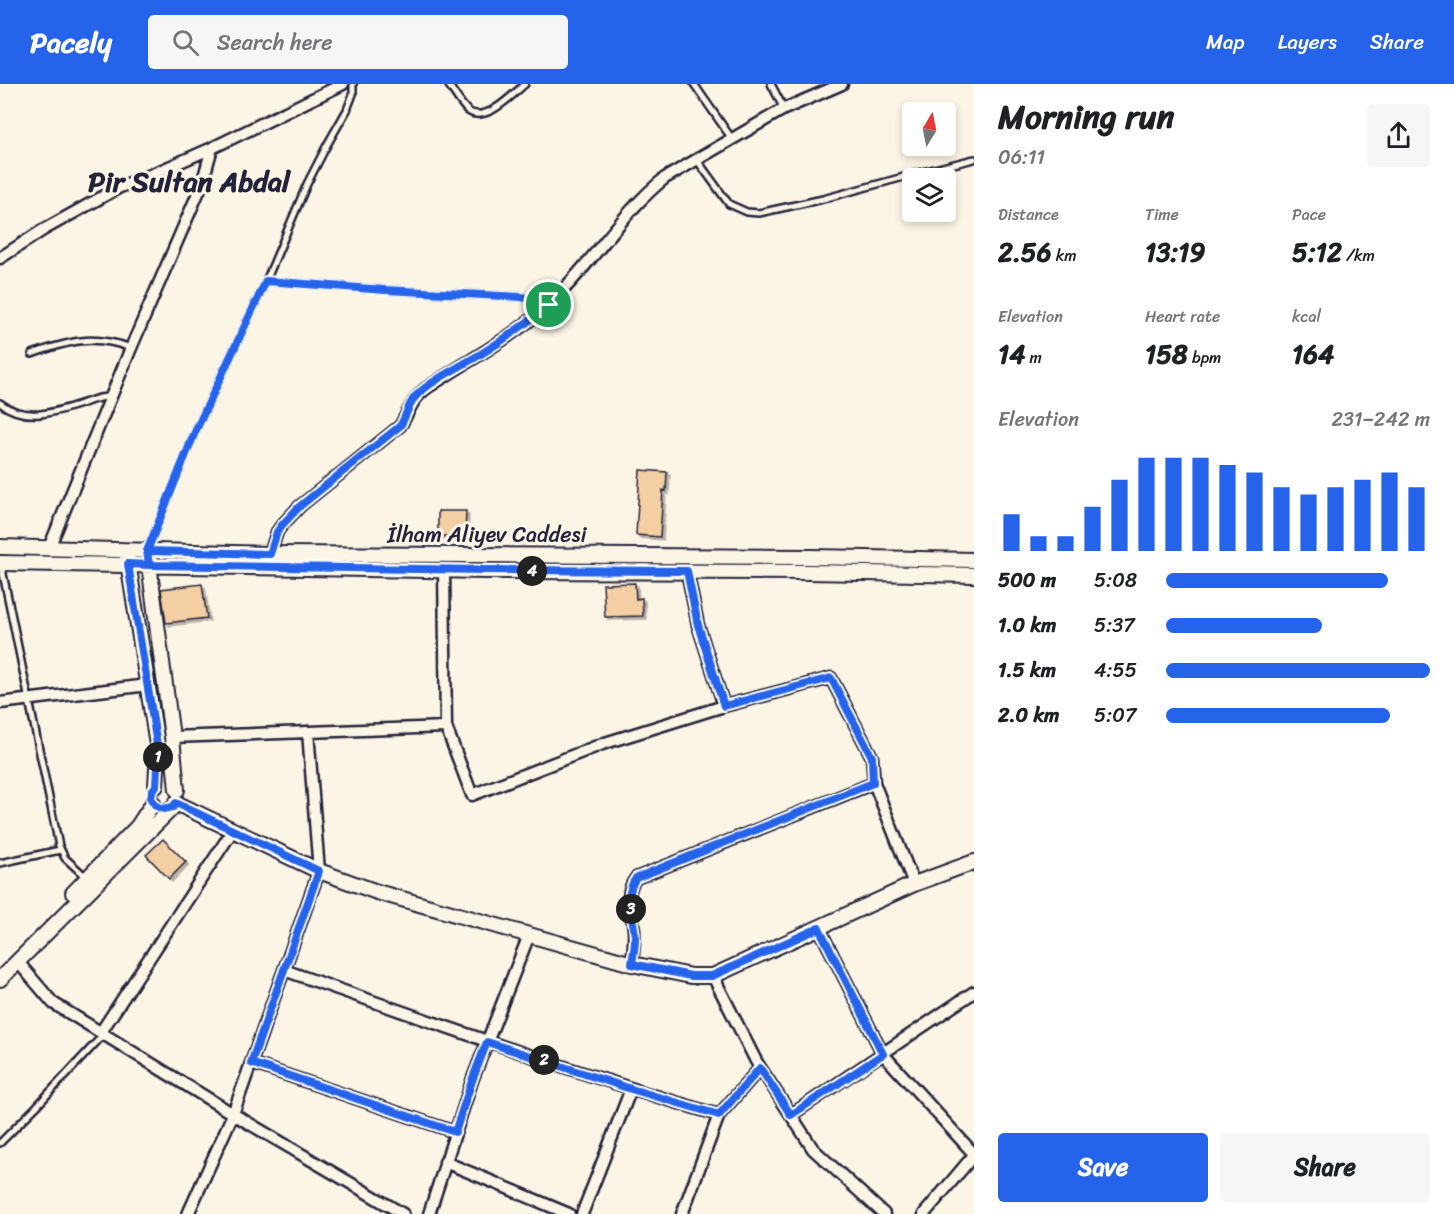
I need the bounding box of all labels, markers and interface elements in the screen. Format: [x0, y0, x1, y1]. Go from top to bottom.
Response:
search box [148, 15, 568, 69]
text: Pacely [30, 18, 112, 67]
text: Search here [217, 23, 333, 62]
text: Map [1206, 23, 1245, 61]
text: Layers [1278, 23, 1337, 61]
text: Share [1370, 23, 1424, 61]
icon: search [169, 26, 202, 59]
text: Morning run [998, 88, 1174, 146]
north arrow [902, 102, 956, 156]
map controls [902, 102, 956, 222]
button: share [1367, 104, 1430, 167]
text: 06:11 [998, 140, 1045, 175]
district label: Pir Sultan Abdal [88, 157, 291, 206]
button: layers [902, 168, 956, 222]
text: Distance [998, 200, 1059, 229]
text: Time [1145, 200, 1179, 229]
text: Pace [1292, 200, 1326, 229]
text: 2.56 [998, 229, 1052, 275]
text: 13:19 [1145, 229, 1205, 275]
text: 5:12 [1292, 229, 1342, 275]
text: km [1052, 241, 1076, 270]
text: /km [1342, 241, 1375, 270]
pin [523, 279, 574, 330]
icon: arrive [532, 288, 565, 321]
text: Elevation [998, 302, 1063, 331]
text: Heart rate [1145, 302, 1220, 331]
text: kcal [1292, 302, 1321, 331]
text: 14 [998, 331, 1025, 377]
text: 158 [1145, 331, 1188, 377]
text: 164 [1292, 331, 1334, 377]
text: m [1025, 343, 1042, 372]
text: bpm [1188, 343, 1221, 372]
text: Elevation [998, 402, 1079, 437]
text: 231–242 m [1331, 402, 1430, 437]
street label: İlham Aliyev Caddesi [386, 515, 588, 554]
pin: 4 [517, 556, 547, 586]
text: 4 [527, 556, 537, 585]
text: 500 m [998, 563, 1056, 598]
text: 5:08 [1094, 563, 1137, 598]
text: 1.0 km [998, 608, 1056, 643]
text: 5:37 [1094, 608, 1135, 643]
text: 1.5 km [998, 653, 1056, 688]
text: 4:55 [1094, 653, 1137, 688]
text: 2.0 km [998, 698, 1059, 733]
text: 5:07 [1094, 698, 1136, 733]
pin: 1 [143, 742, 173, 772]
text: 1 [155, 742, 161, 771]
pin: 3 [616, 894, 646, 924]
text: 3 [627, 894, 635, 923]
pin: 2 [529, 1045, 559, 1075]
text: 2 [539, 1045, 549, 1074]
button: Save [998, 1133, 1208, 1202]
button: Share [1220, 1133, 1430, 1202]

